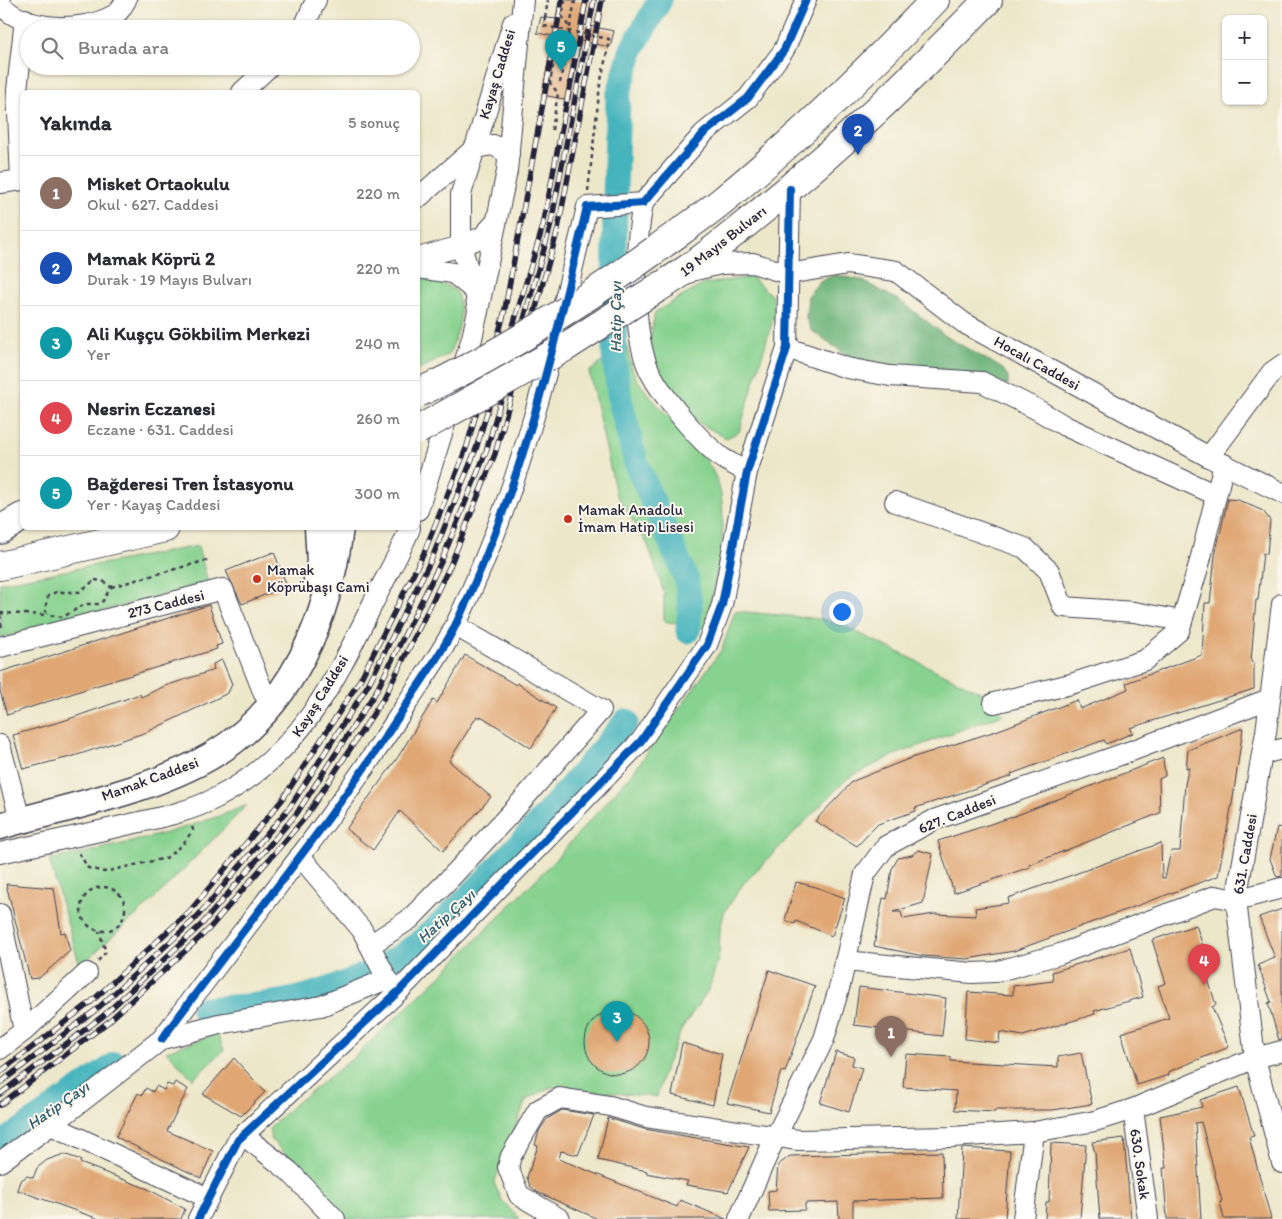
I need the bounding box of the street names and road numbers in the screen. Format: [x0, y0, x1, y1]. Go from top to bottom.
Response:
street label: Kayaş Caddesi [475, 27, 519, 121]
street label: 19 Mayıs Bulvarı [676, 202, 770, 280]
street label: Hocalı Caddesi [991, 332, 1083, 394]
street label: 273 Caddesi [126, 586, 206, 622]
street label: Kayaş Caddesi [288, 652, 352, 740]
street label: Mamak Caddesi [99, 753, 201, 805]
street label: 627. Caddesi [916, 790, 998, 838]
street label: 631. Caddesi [1229, 812, 1261, 896]
street label: 630. Sokak [1126, 1127, 1154, 1201]

